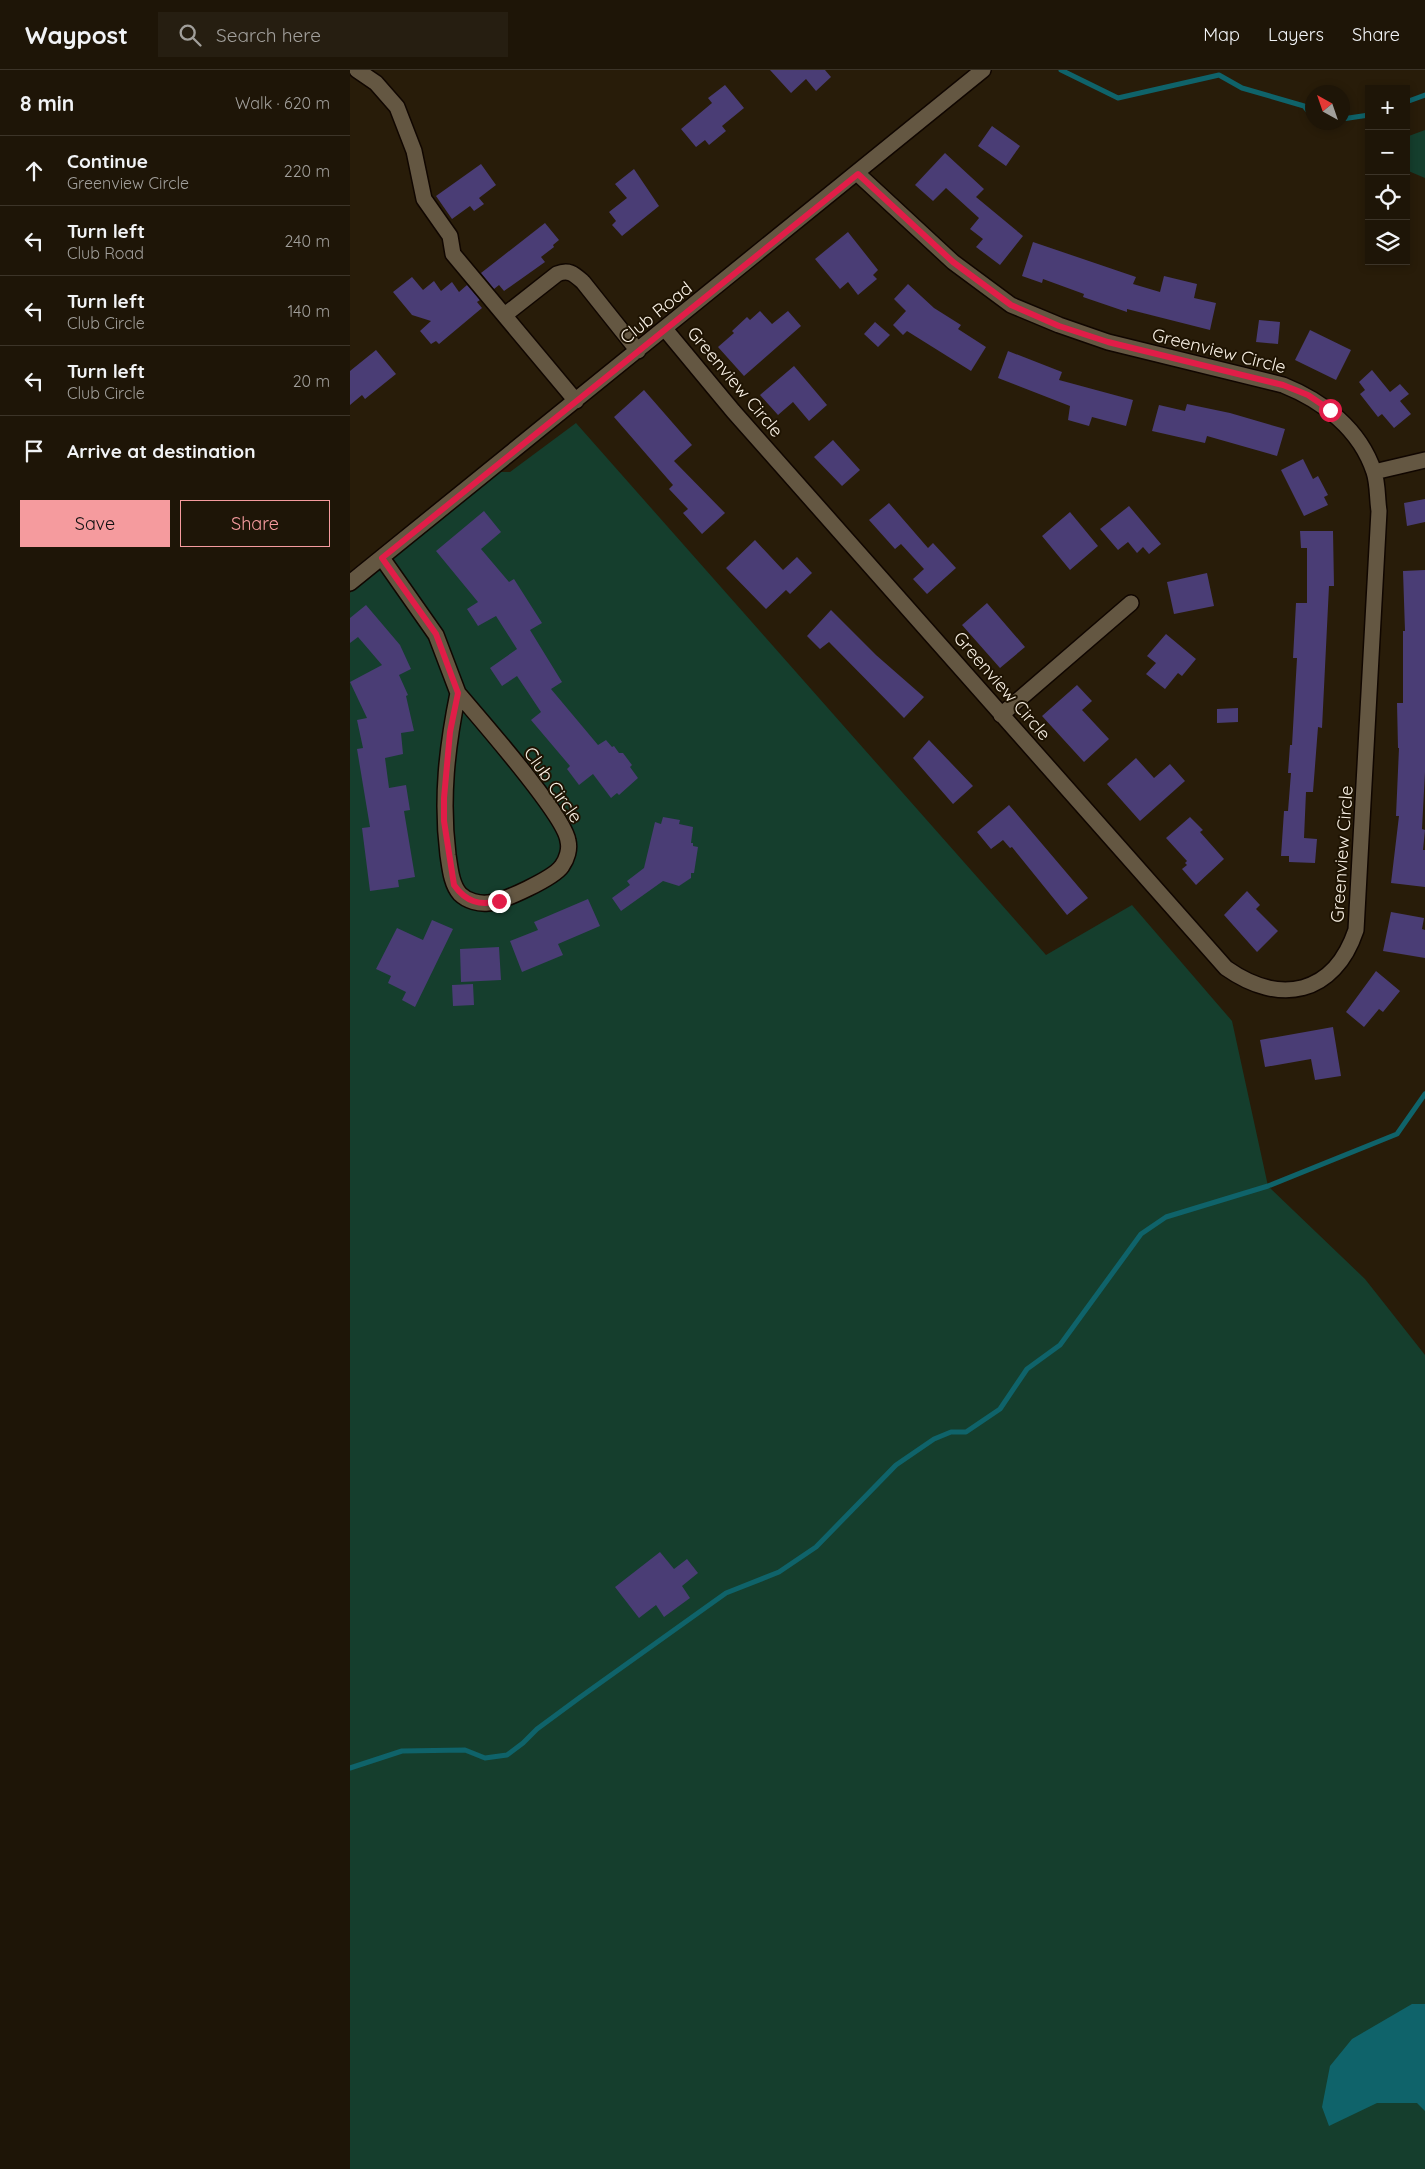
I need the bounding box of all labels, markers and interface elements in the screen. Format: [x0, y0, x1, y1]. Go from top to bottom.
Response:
search box [158, 12, 508, 57]
text: Waypost [25, 20, 128, 50]
icon: search [176, 21, 204, 49]
text: Search here [216, 23, 321, 47]
text: Map [1203, 23, 1240, 46]
text: Layers [1268, 23, 1324, 46]
text: Share [1352, 23, 1400, 46]
north arrow [1305, 85, 1350, 130]
map controls [1365, 85, 1410, 265]
button: + [1365, 85, 1410, 130]
text: 8 min [20, 90, 74, 116]
text: Walk · 620 m [235, 93, 330, 113]
button: − [1365, 130, 1410, 175]
text: Continue [67, 149, 148, 173]
icon: ahead [20, 157, 48, 185]
text: 220 m [284, 161, 330, 181]
text: Greenview Circle [67, 173, 189, 193]
button: locate [1365, 175, 1410, 220]
text: Turn left [67, 219, 145, 243]
button: layers [1365, 220, 1410, 265]
icon: left [20, 227, 48, 255]
text: 240 m [284, 231, 330, 251]
text: Club Road [67, 243, 144, 263]
street label: Club Road [615, 276, 697, 349]
text: Turn left [67, 289, 145, 313]
icon: left [20, 297, 48, 325]
text: 140 m [287, 301, 330, 321]
text: Club Circle [67, 313, 145, 333]
street label: Greenview Circle [682, 322, 788, 442]
street label: Greenview Circle [1150, 323, 1289, 378]
text: Turn left [67, 359, 145, 383]
icon: left [20, 367, 48, 395]
text: 20 m [293, 371, 330, 391]
text: Club Circle [67, 383, 145, 403]
route start [1319, 399, 1342, 422]
icon: arrive [20, 437, 48, 465]
text: Arrive at destination [67, 439, 256, 463]
button: Save [20, 500, 170, 547]
button: Share [180, 500, 330, 547]
street label: Greenview Circle [949, 626, 1056, 745]
street label: Club Circle [519, 742, 588, 827]
street label: Greenview Circle [1325, 785, 1358, 923]
route end [488, 890, 511, 913]

